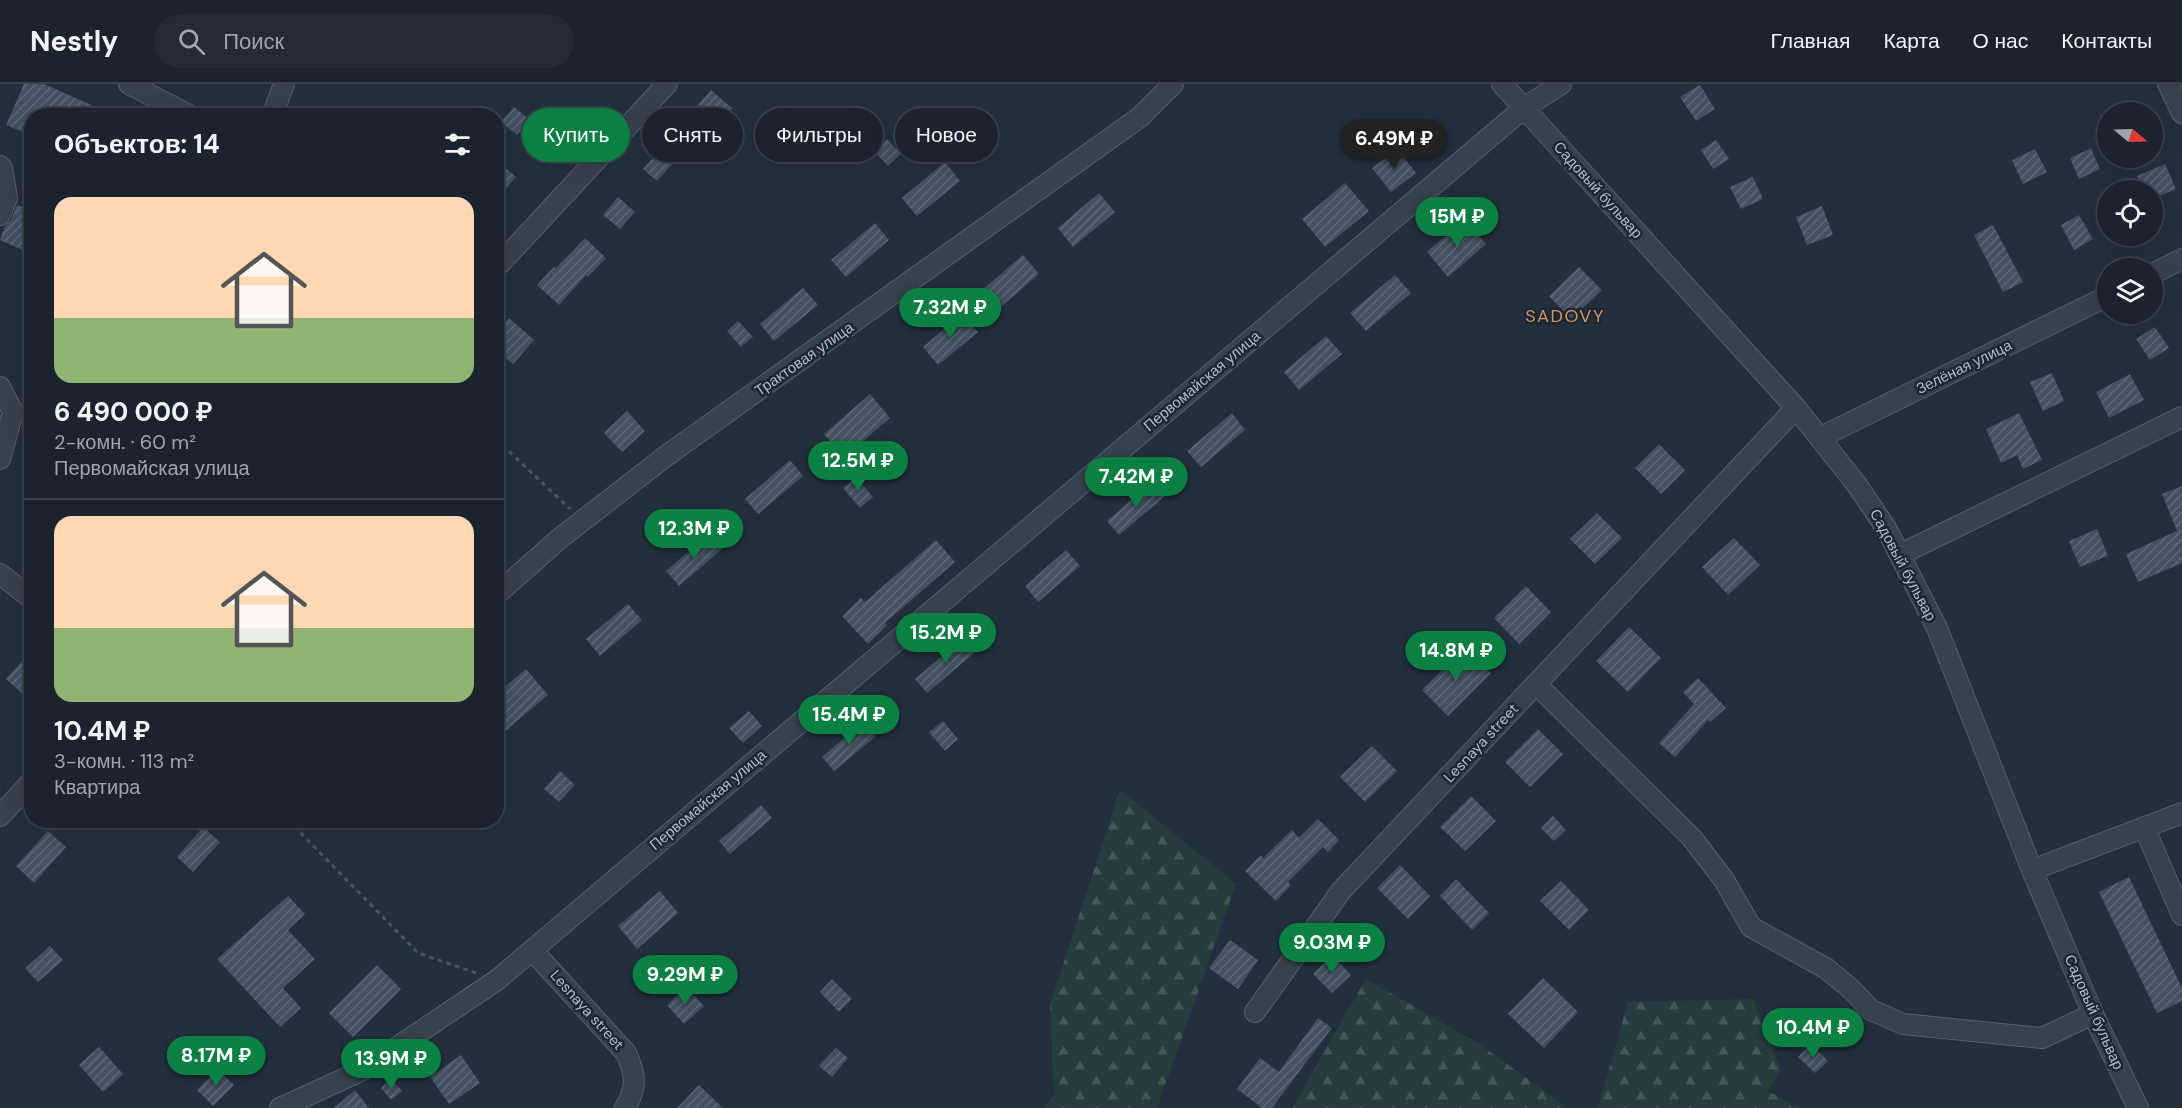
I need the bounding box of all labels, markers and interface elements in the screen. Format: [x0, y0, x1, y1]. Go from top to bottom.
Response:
search box [154, 14, 574, 68]
text: Nestly [30, 23, 118, 60]
icon: search [175, 25, 208, 58]
text: Поиск [223, 27, 284, 56]
text: Главная [1770, 27, 1850, 55]
text: Карта [1883, 27, 1940, 55]
text: О нас [1973, 27, 2028, 55]
text: Контакты [2061, 27, 2152, 55]
north arrow [2097, 102, 2163, 168]
map controls [2097, 102, 2163, 324]
chip: Купить [522, 108, 630, 162]
chip: Снять [642, 108, 743, 162]
chip: Фильтры [755, 108, 883, 162]
chip: Новое [895, 108, 998, 162]
pin: 6.49M ₽ [1339, 119, 1449, 170]
text: 6.49M ₽ [1355, 125, 1433, 151]
text: Объектов: 14 [54, 127, 220, 161]
icon: filters [441, 128, 474, 161]
street label: Садовый бульвар [1549, 137, 1647, 243]
button: locate [2097, 180, 2163, 246]
pin: 15M ₽ [1415, 197, 1499, 248]
text: 15M ₽ [1429, 203, 1485, 229]
icon: home [210, 236, 318, 344]
button: layers [2097, 258, 2163, 324]
pin: 7.32M ₽ [895, 288, 1005, 339]
text: 7.32M ₽ [913, 294, 987, 320]
district label: SADOVY [1525, 304, 1605, 328]
street label: Трактовая улица [751, 317, 858, 401]
street label: Первомайская улица [1139, 326, 1265, 436]
street label: Зелёная улица [1913, 335, 2016, 399]
text: 6 490 000 ₽ [54, 395, 212, 429]
text: 2-комн. · 60 m² [54, 429, 196, 455]
pin: 12.5M ₽ [803, 441, 913, 492]
text: 12.5M ₽ [822, 447, 894, 473]
text: Первомайская улица [54, 455, 250, 481]
pin: 7.42M ₽ [1081, 457, 1191, 508]
text: 7.42M ₽ [1099, 463, 1173, 489]
street label: Садовый бульвар [1865, 506, 1941, 624]
pin: 12.3M ₽ [639, 509, 749, 560]
text: 12.3M ₽ [658, 515, 730, 541]
icon: home [210, 555, 318, 663]
pin: 15.2M ₽ [891, 613, 1001, 664]
text: 15.2M ₽ [910, 619, 982, 645]
pin: 14.8M ₽ [1401, 631, 1511, 682]
text: 14.8M ₽ [1419, 637, 1493, 663]
pin: 15.4M ₽ [794, 695, 904, 746]
street label: Lesnaya street [1439, 699, 1523, 787]
text: 15.4M ₽ [812, 701, 886, 727]
text: 10.4M ₽ [54, 714, 150, 748]
street label: Первомайская улица [645, 745, 771, 855]
text: 3-комн. · 113 m² [54, 748, 194, 774]
text: Квартира [54, 774, 140, 800]
pin: 9.03M ₽ [1277, 923, 1387, 974]
text: 9.03M ₽ [1293, 929, 1371, 955]
street label: Садовый бульвар [2060, 951, 2128, 1073]
pin: 9.29M ₽ [630, 955, 740, 1006]
text: 9.29M ₽ [647, 961, 723, 987]
street label: Lesnaya street [546, 966, 628, 1054]
pin: 10.4M ₽ [1758, 1008, 1868, 1059]
text: 10.4M ₽ [1776, 1014, 1850, 1040]
pin: 8.17M ₽ [161, 1036, 271, 1087]
pin: 13.9M ₽ [336, 1039, 446, 1090]
text: 8.17M ₽ [181, 1042, 251, 1068]
text: 13.9M ₽ [355, 1045, 427, 1071]

